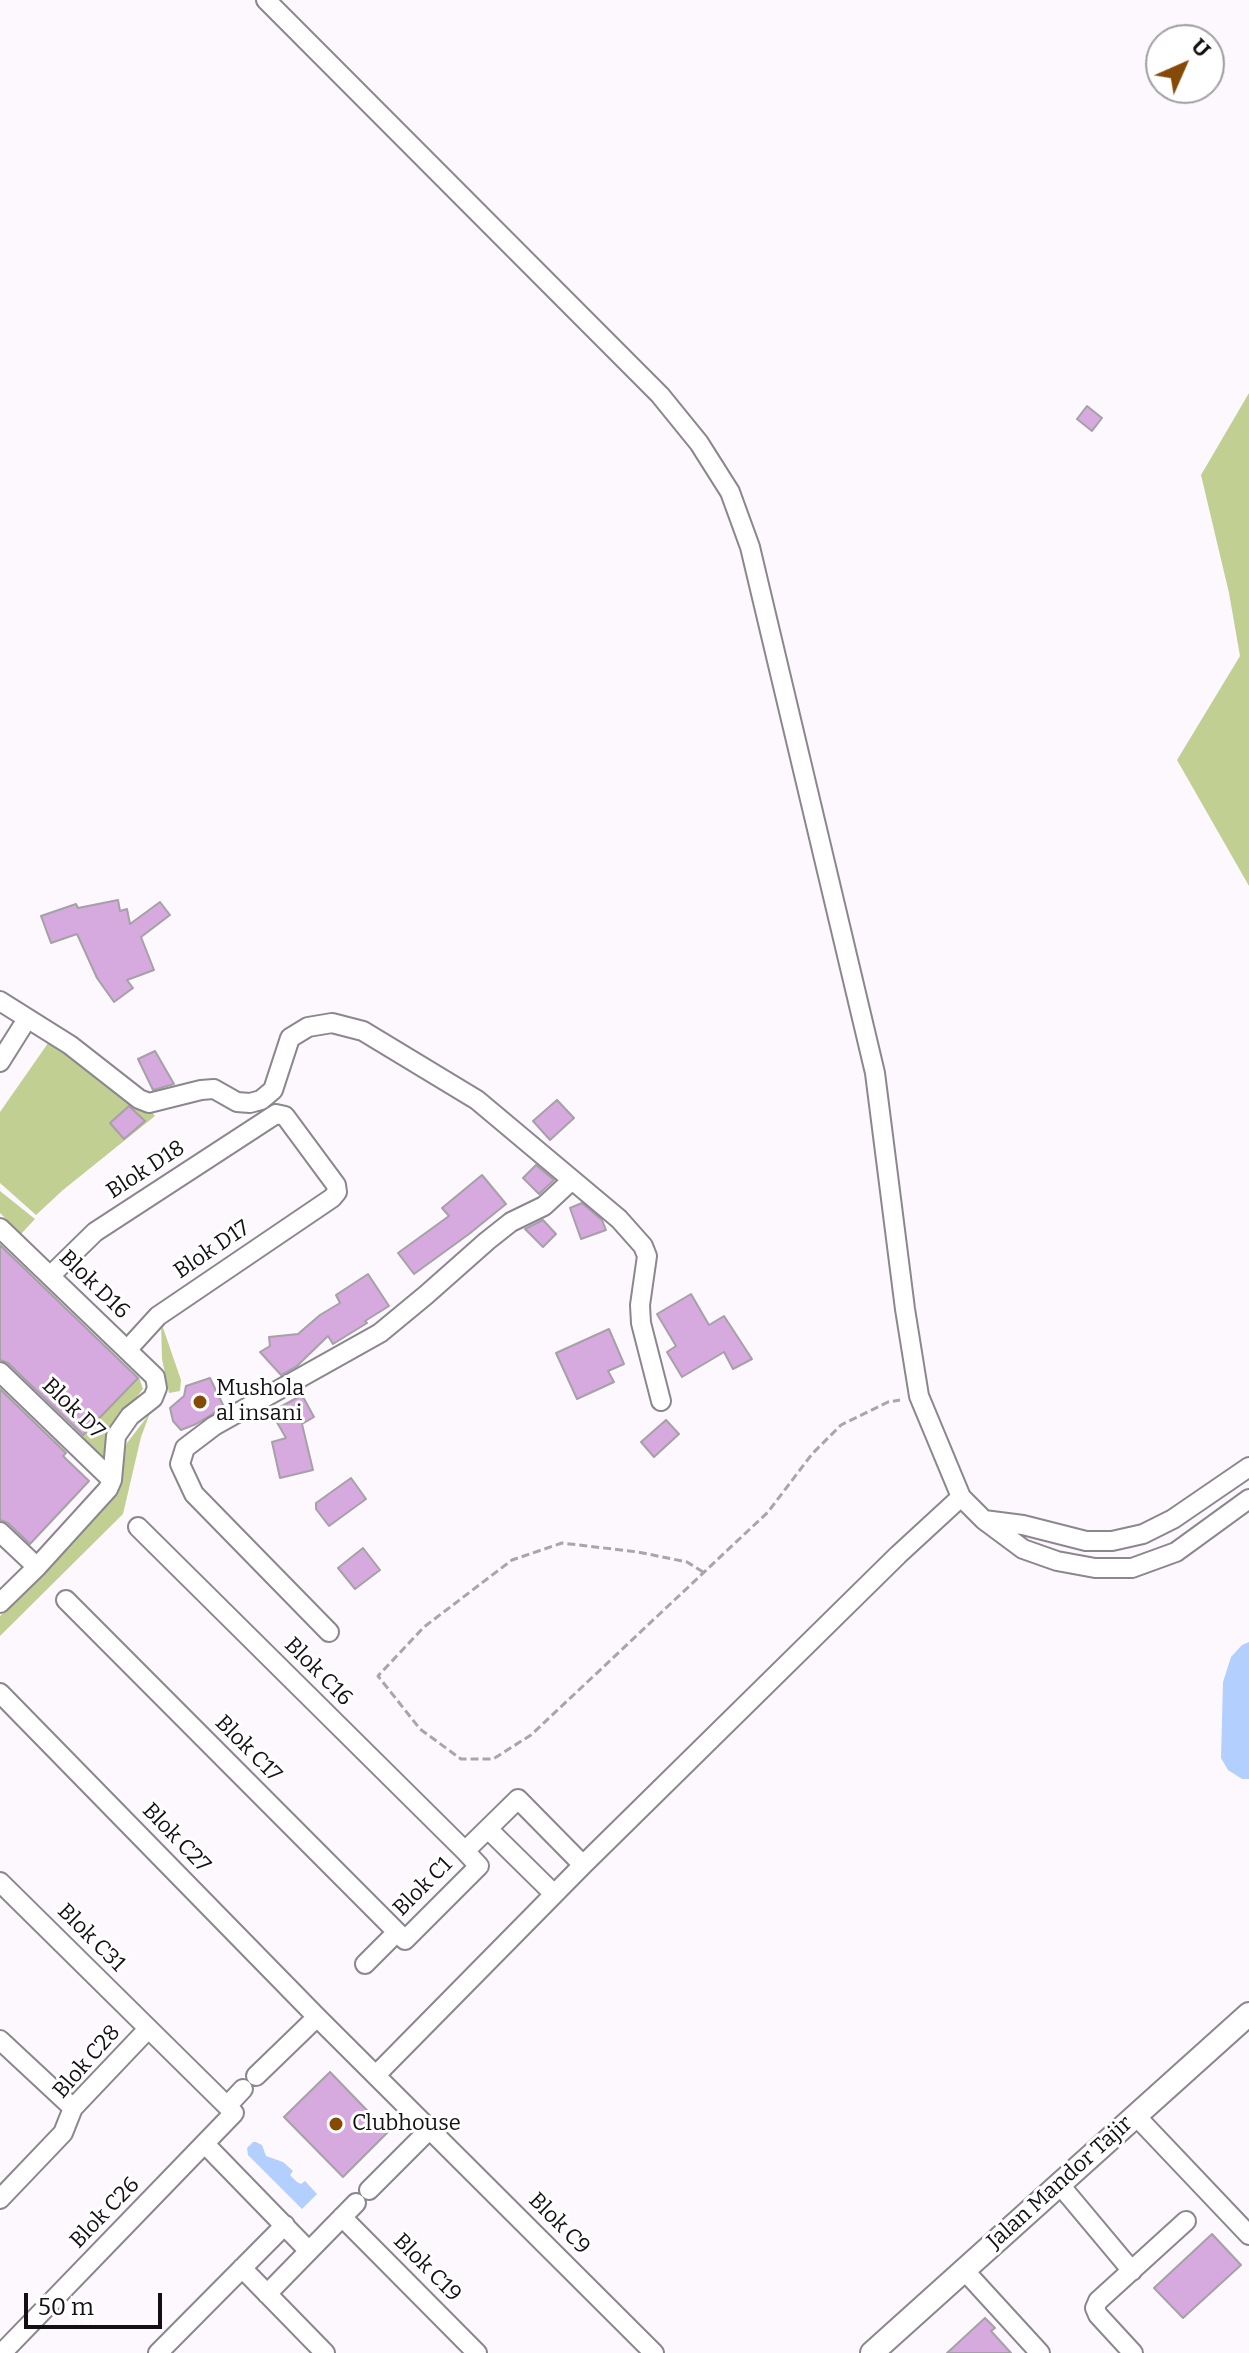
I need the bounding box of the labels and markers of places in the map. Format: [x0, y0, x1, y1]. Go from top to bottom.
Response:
place label: Mushola al insani [216, 1376, 304, 1428]
marker: Mushola al insani [191, 1393, 209, 1411]
place label: Clubhouse [352, 2111, 461, 2137]
marker: Clubhouse [327, 2115, 345, 2133]

